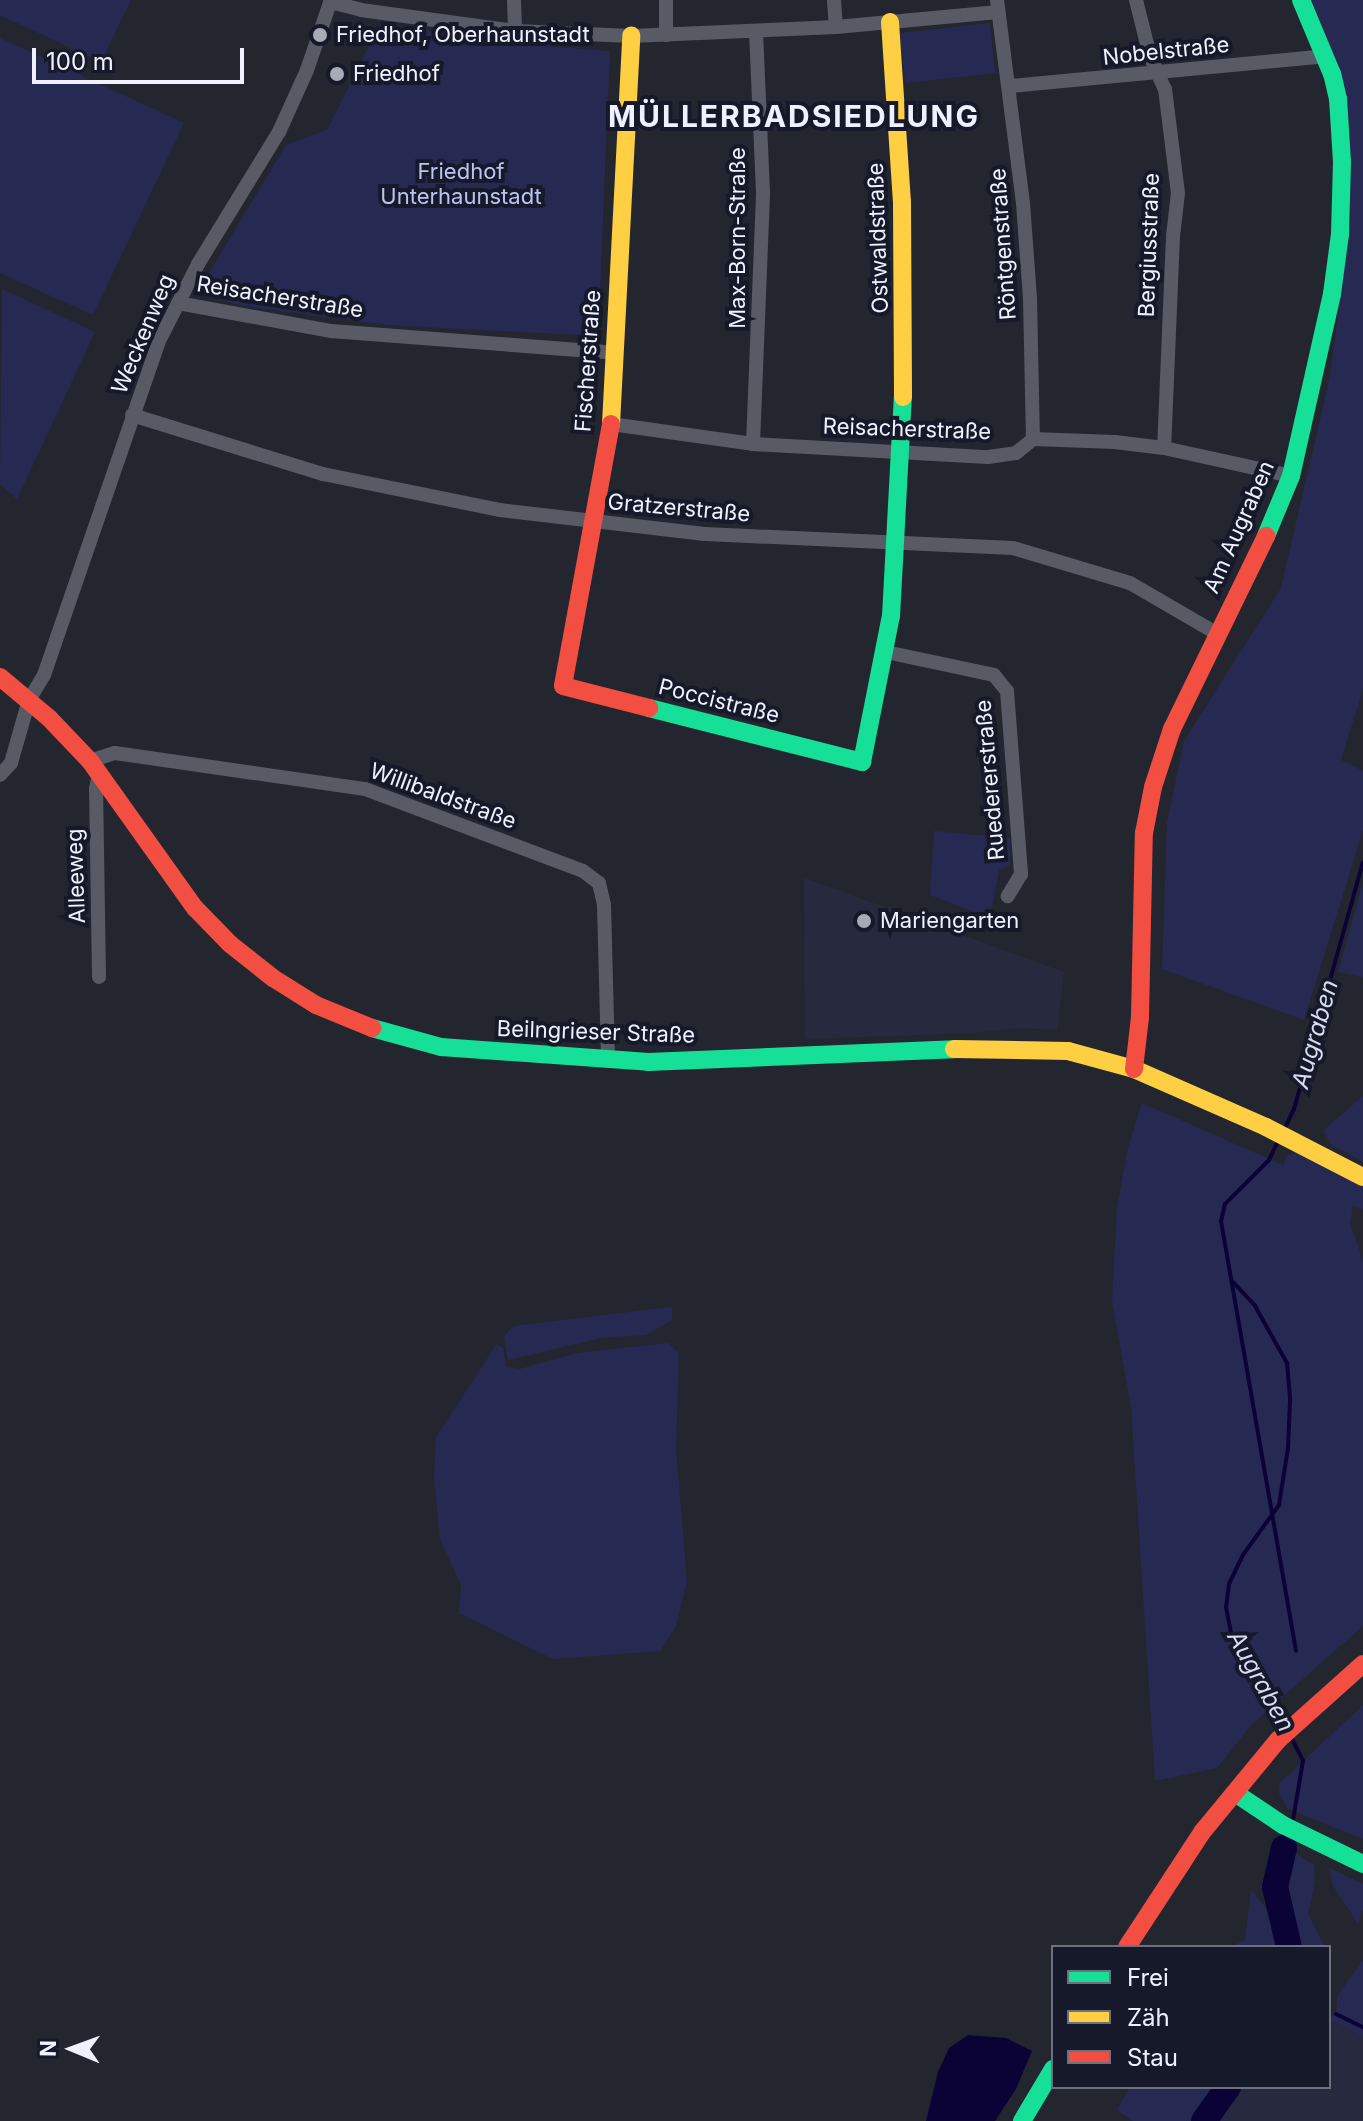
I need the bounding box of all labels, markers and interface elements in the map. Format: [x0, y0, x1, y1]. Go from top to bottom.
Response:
place label: Friedhof, Oberhaunstadt [336, 22, 590, 48]
marker: Friedhof, Oberhaunstadt [311, 26, 329, 44]
street label: Nobelstraße [1101, 31, 1231, 71]
scale bar [36, 32, 248, 82]
text: 100 m [46, 47, 114, 76]
place label: Friedhof [353, 61, 440, 87]
marker: Friedhof [328, 65, 346, 83]
district label: MÜLLERBADSIEDLUNG [608, 98, 980, 134]
street label: Max-Born-Straße [725, 147, 751, 329]
park label: Friedhof Unterhaunstadt [380, 158, 542, 210]
street label: Ostwaldstraße [862, 162, 894, 314]
street label: Röntgenstraße [985, 167, 1021, 321]
street label: Bergiusstraße [1133, 172, 1165, 318]
street label: Weckenweg [106, 270, 180, 398]
street label: Reisacherstraße [195, 271, 365, 323]
street label: Fischerstraße [570, 289, 606, 433]
street label: Reisacherstraße [822, 413, 992, 445]
street label: Am Augraben [1198, 457, 1280, 597]
street label: Gratzerstraße [607, 489, 751, 527]
street label: Poccistraße [656, 673, 782, 729]
street label: Ruedererstraße [970, 699, 1010, 861]
street label: Willibaldstraße [366, 757, 520, 835]
street label: Alleeweg [61, 828, 91, 924]
place label: Mariengarten [880, 908, 1019, 934]
marker: Mariengarten [855, 912, 873, 930]
water label: Augraben [1286, 976, 1344, 1092]
street label: Beilngrieser Straße [496, 1015, 696, 1049]
water label: Augraben [1221, 1625, 1301, 1737]
legend [1051, 1945, 1331, 2089]
text: Frei [1127, 1963, 1169, 1992]
text: Zäh [1127, 2003, 1170, 2032]
north arrow [32, 2009, 112, 2089]
text: N [35, 2040, 61, 2057]
text: Stau [1127, 2043, 1178, 2072]

